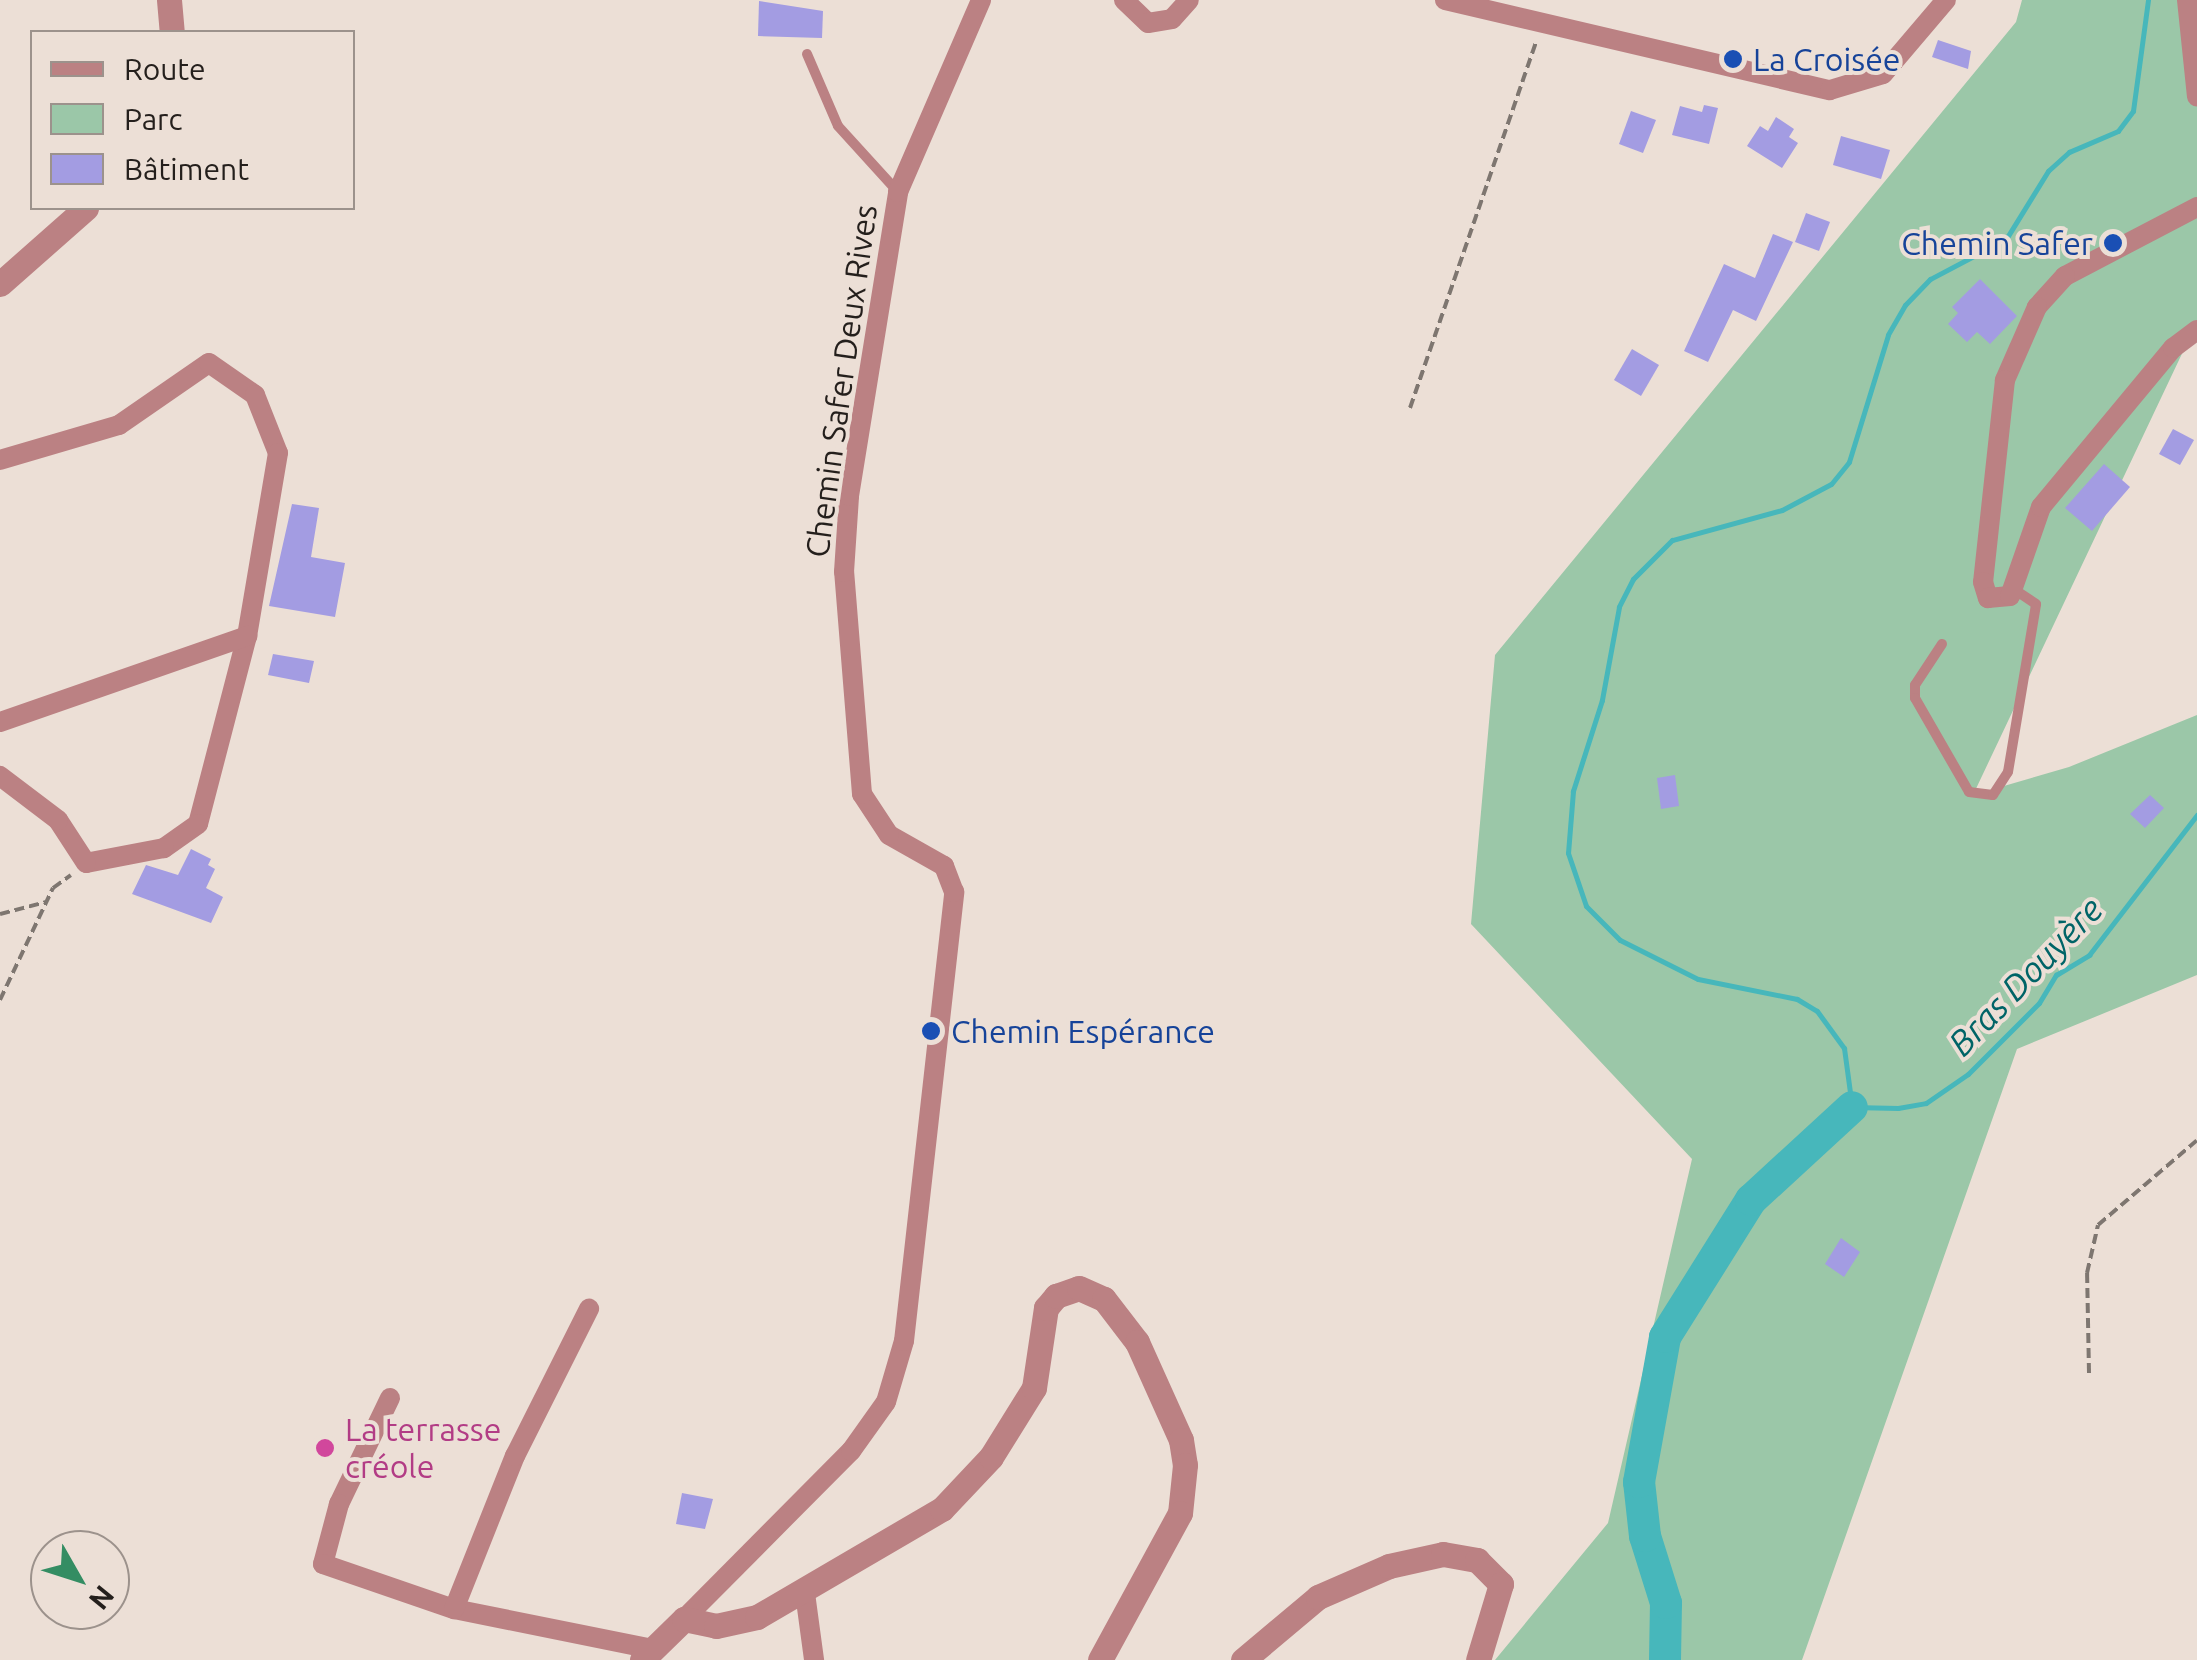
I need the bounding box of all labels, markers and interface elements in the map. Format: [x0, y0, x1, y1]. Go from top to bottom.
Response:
legend [30, 30, 355, 210]
place label: La Croisée [1753, 40, 1901, 78]
marker: La Croisée [1722, 48, 1744, 70]
text: Route [124, 52, 206, 86]
text: Parc [124, 102, 182, 136]
text: Bâtiment [124, 152, 249, 186]
street label: Chemin Safer Deux Rives [797, 202, 885, 560]
place label: Chemin Safer [1901, 224, 2093, 262]
marker: Chemin Safer [2102, 232, 2124, 254]
water label: Bras Douyère [1939, 888, 2111, 1064]
place label: Chemin Espérance [951, 1012, 1215, 1050]
marker: Chemin Espérance [920, 1020, 942, 1042]
place label: La terrasse créole [345, 1411, 501, 1486]
marker: La terrasse créole [314, 1437, 336, 1459]
north arrow [30, 1530, 130, 1630]
text: N [84, 1580, 121, 1616]

